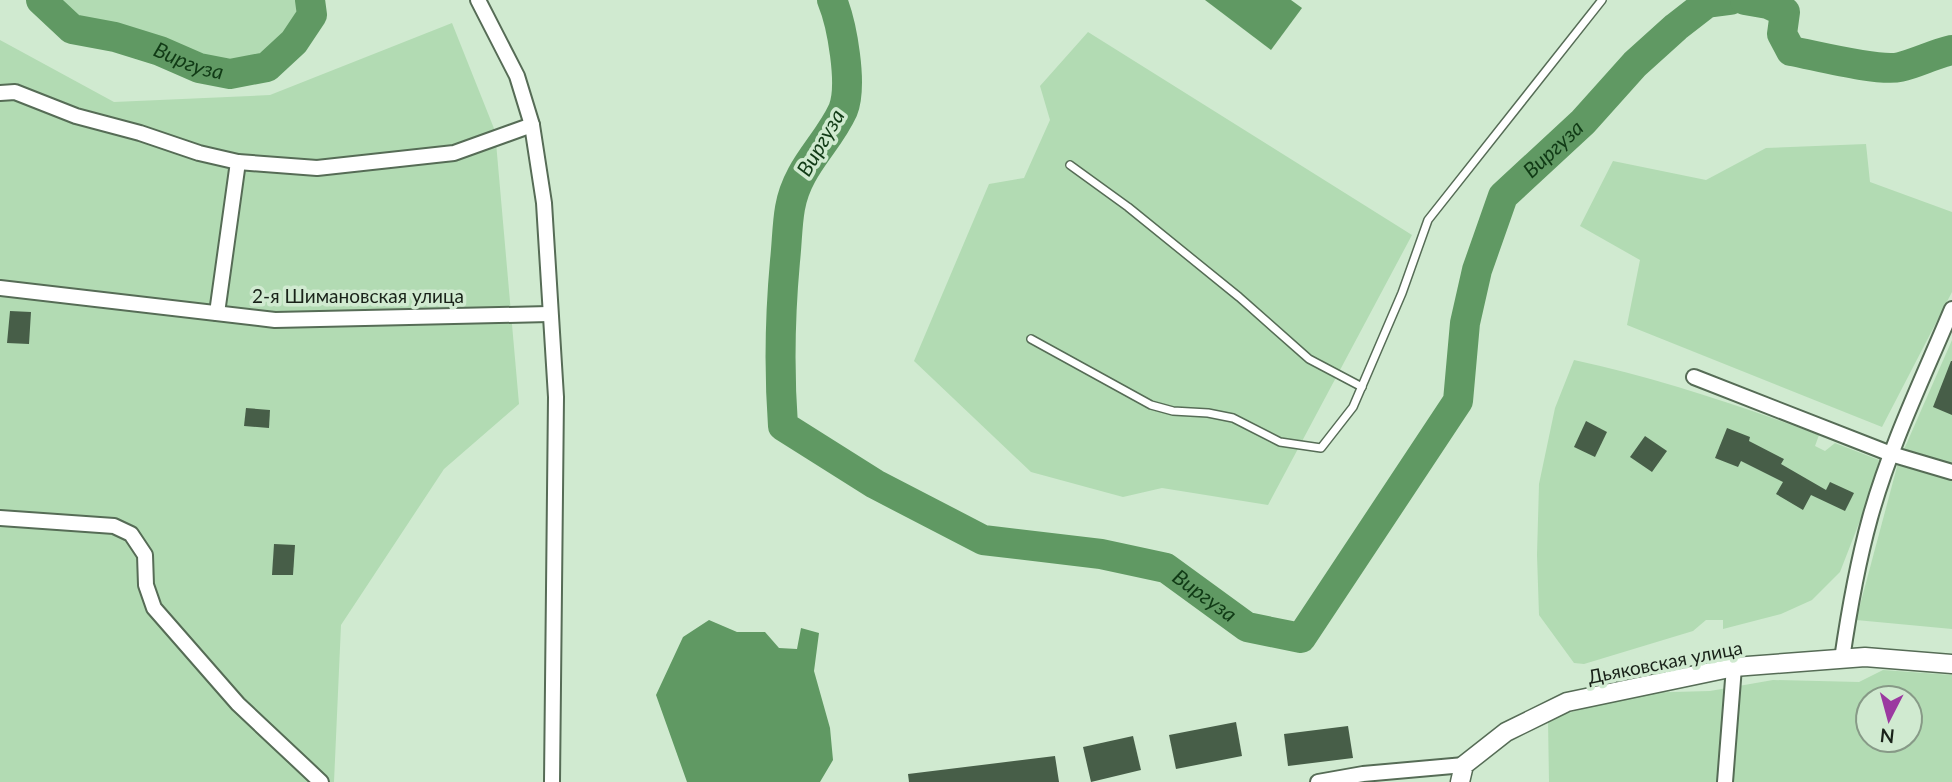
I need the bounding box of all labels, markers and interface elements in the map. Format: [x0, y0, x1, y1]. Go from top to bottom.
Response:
water label: Виргуза [150, 36, 226, 83]
water label: Виргуза [791, 104, 849, 180]
water label: Виргуза [1517, 114, 1588, 182]
street label: 2-я Шимановская улица [252, 284, 464, 307]
water label: Виргуза [1168, 563, 1242, 626]
street label: Дьяковская улица [1586, 635, 1744, 688]
north arrow [1854, 684, 1924, 754]
text: N [1879, 724, 1896, 749]

